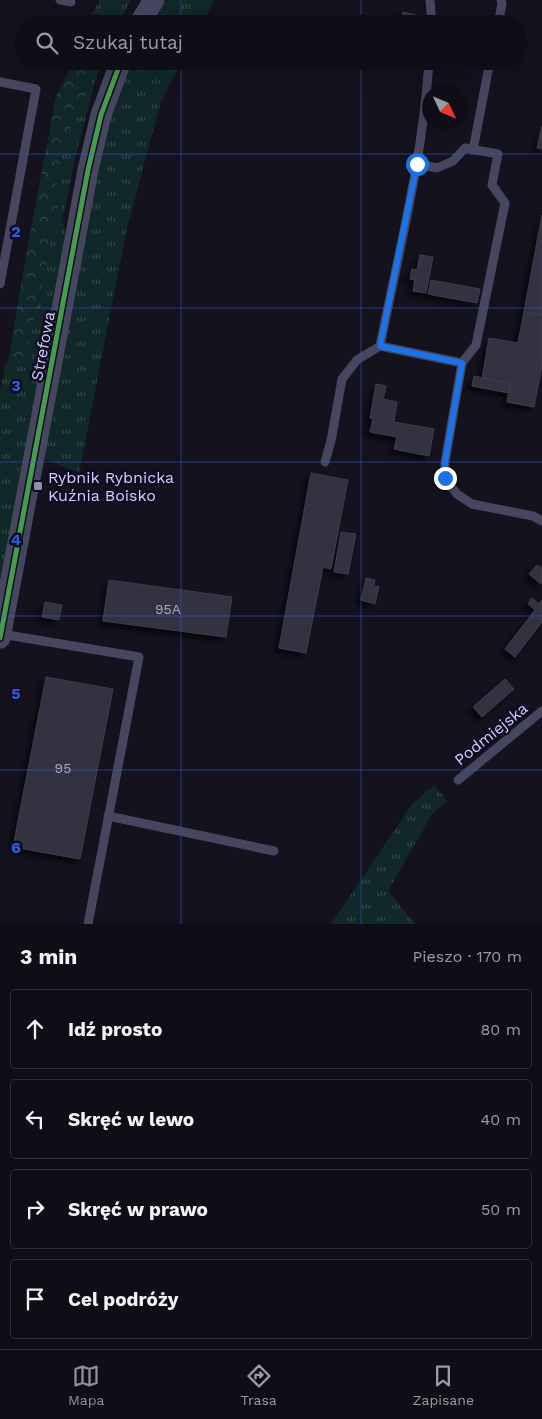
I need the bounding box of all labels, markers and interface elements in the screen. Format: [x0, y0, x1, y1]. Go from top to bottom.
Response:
search box [15, 15, 527, 70]
icon: search [33, 29, 61, 57]
text: Szukaj tutaj [73, 31, 183, 54]
north arrow [422, 85, 467, 130]
route start [406, 153, 429, 176]
text: 2 [11, 222, 21, 241]
street label: Strefowa [27, 310, 59, 382]
text: 3 [11, 376, 21, 395]
route end [434, 467, 457, 490]
place label: Rybnik Rybnicka Kuźnia Boisko [48, 468, 174, 505]
marker: Rybnik Rybnicka Kuźnia Boisko [32, 480, 44, 492]
text: 4 [11, 530, 21, 549]
house number: 95A [155, 601, 181, 617]
text: 5 [11, 684, 21, 703]
street label: Podmiejska [451, 699, 531, 769]
house number: 95 [55, 760, 71, 776]
text: 6 [11, 838, 21, 857]
text: 3 min [20, 944, 77, 969]
text: Pieszo · 170 m [413, 947, 522, 966]
icon: ahead [21, 1015, 49, 1043]
text: Idź prosto [68, 1018, 162, 1041]
text: 80 m [480, 1020, 521, 1039]
icon: left [21, 1105, 49, 1133]
text: Skręć w lewo [68, 1108, 194, 1131]
text: 40 m [481, 1110, 521, 1129]
icon: right [21, 1195, 49, 1223]
text: Skręć w prawo [68, 1198, 208, 1221]
text: 50 m [481, 1200, 521, 1219]
icon: arrive [21, 1285, 49, 1313]
text: Cel podróży [68, 1288, 178, 1311]
tab: Mapa [68, 1362, 104, 1408]
tab: Trasa [240, 1362, 277, 1408]
tab: Zapisane [413, 1362, 474, 1408]

